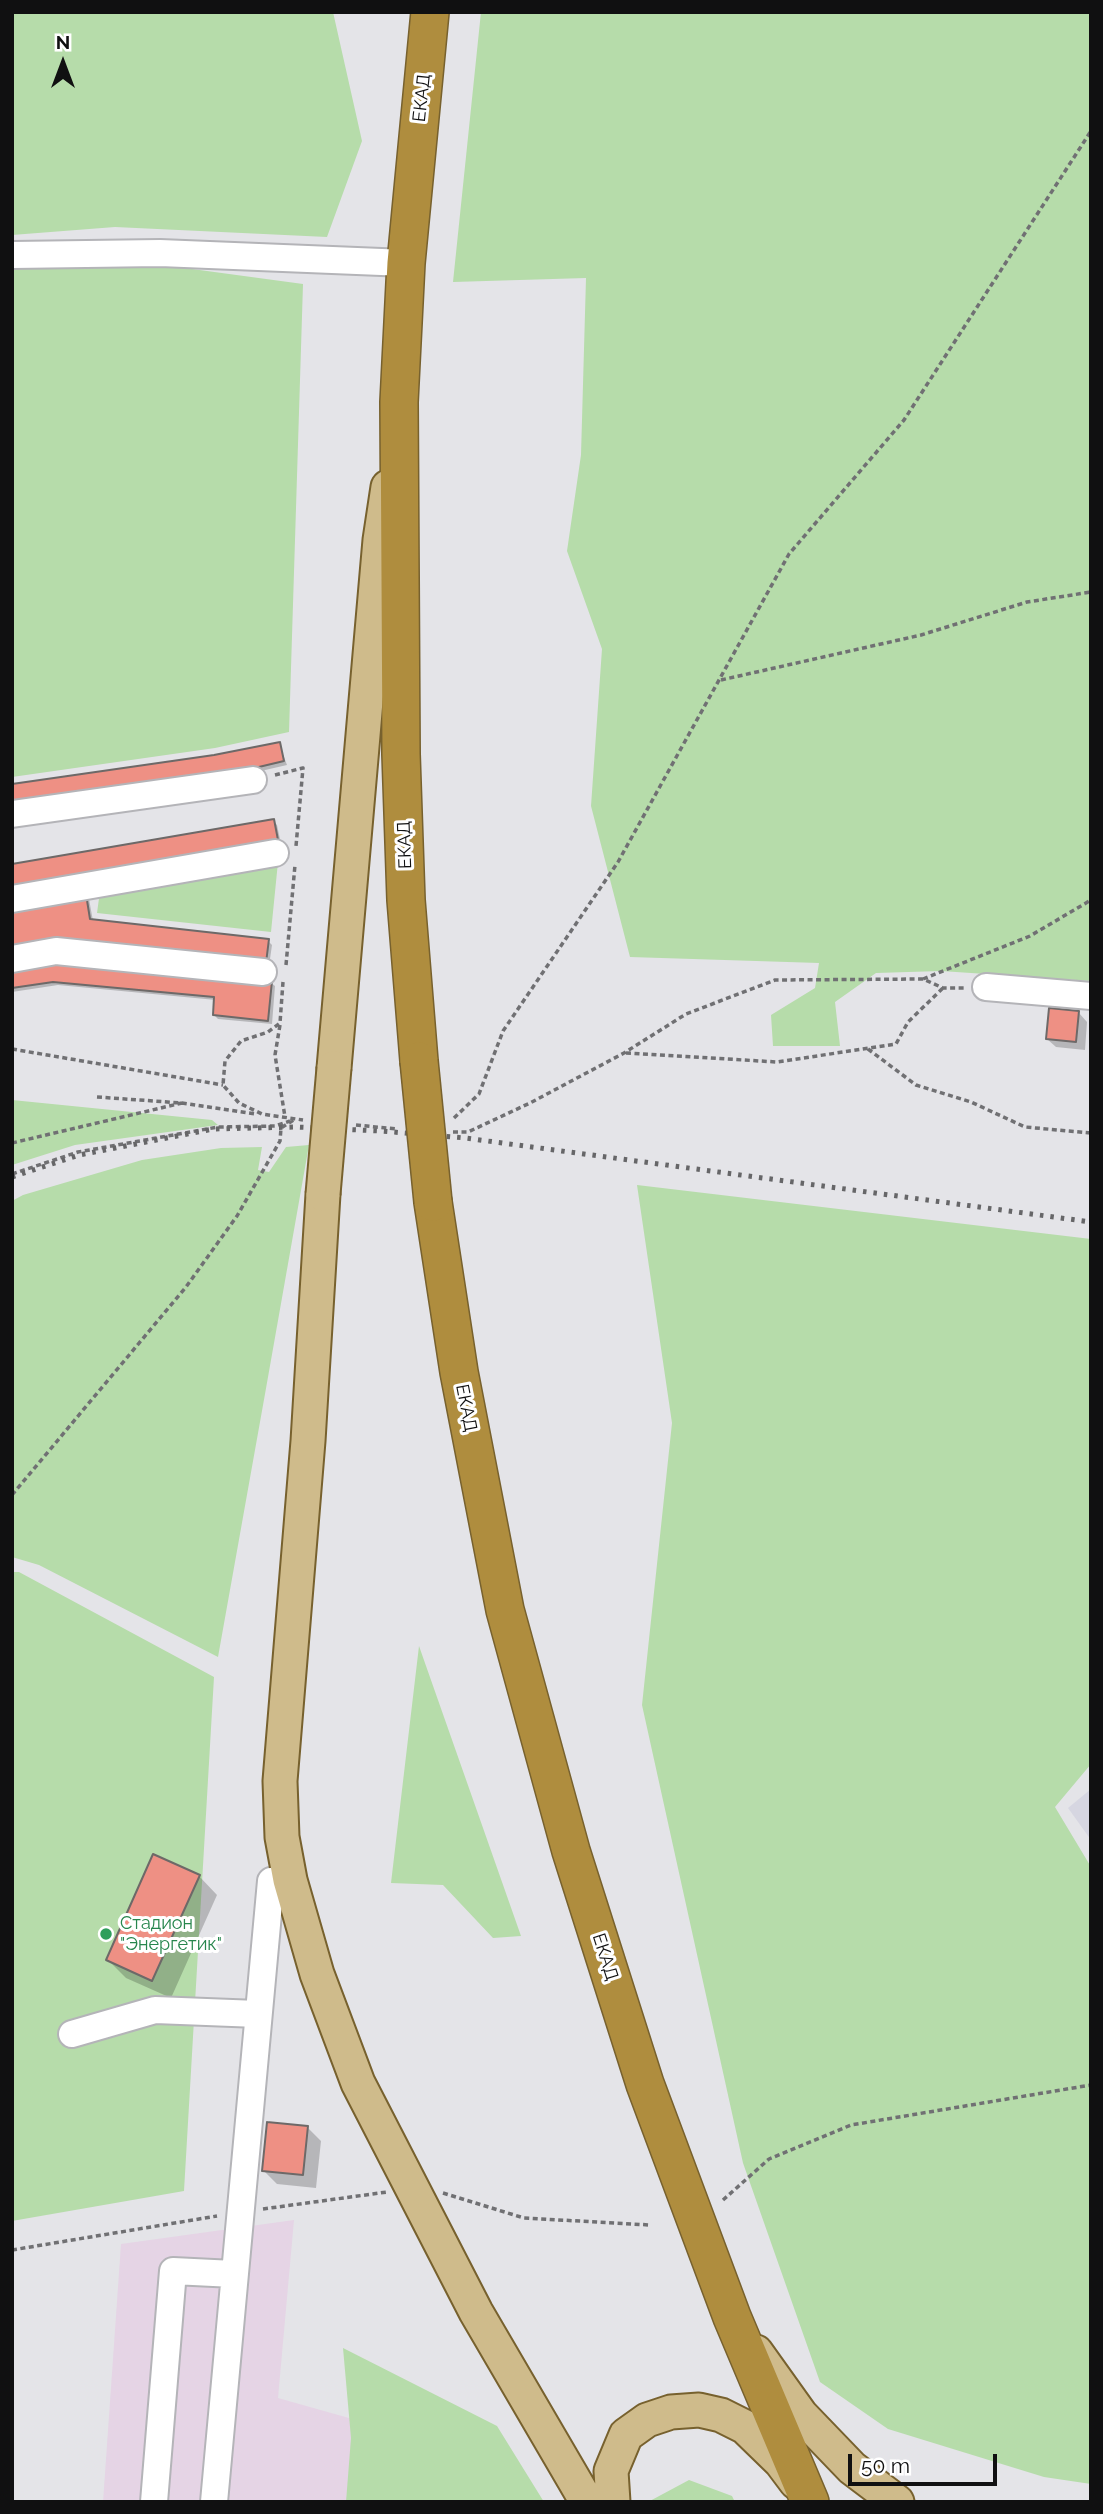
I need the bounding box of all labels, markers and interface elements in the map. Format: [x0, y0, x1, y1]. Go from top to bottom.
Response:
north arrow [28, 28, 98, 98]
text: N [56, 31, 70, 53]
street label: ЕКАД [409, 73, 435, 123]
street label: ЕКАД [393, 821, 417, 869]
street label: ЕКАД [451, 1382, 481, 1434]
place label: Стадион "Энергетик" [120, 1913, 222, 1955]
marker: Стадион "Энергетик" [98, 1926, 114, 1942]
street label: ЕКАД [587, 1931, 623, 1983]
scale bar [851, 2440, 1000, 2484]
text: 50 m [861, 2453, 910, 2478]

